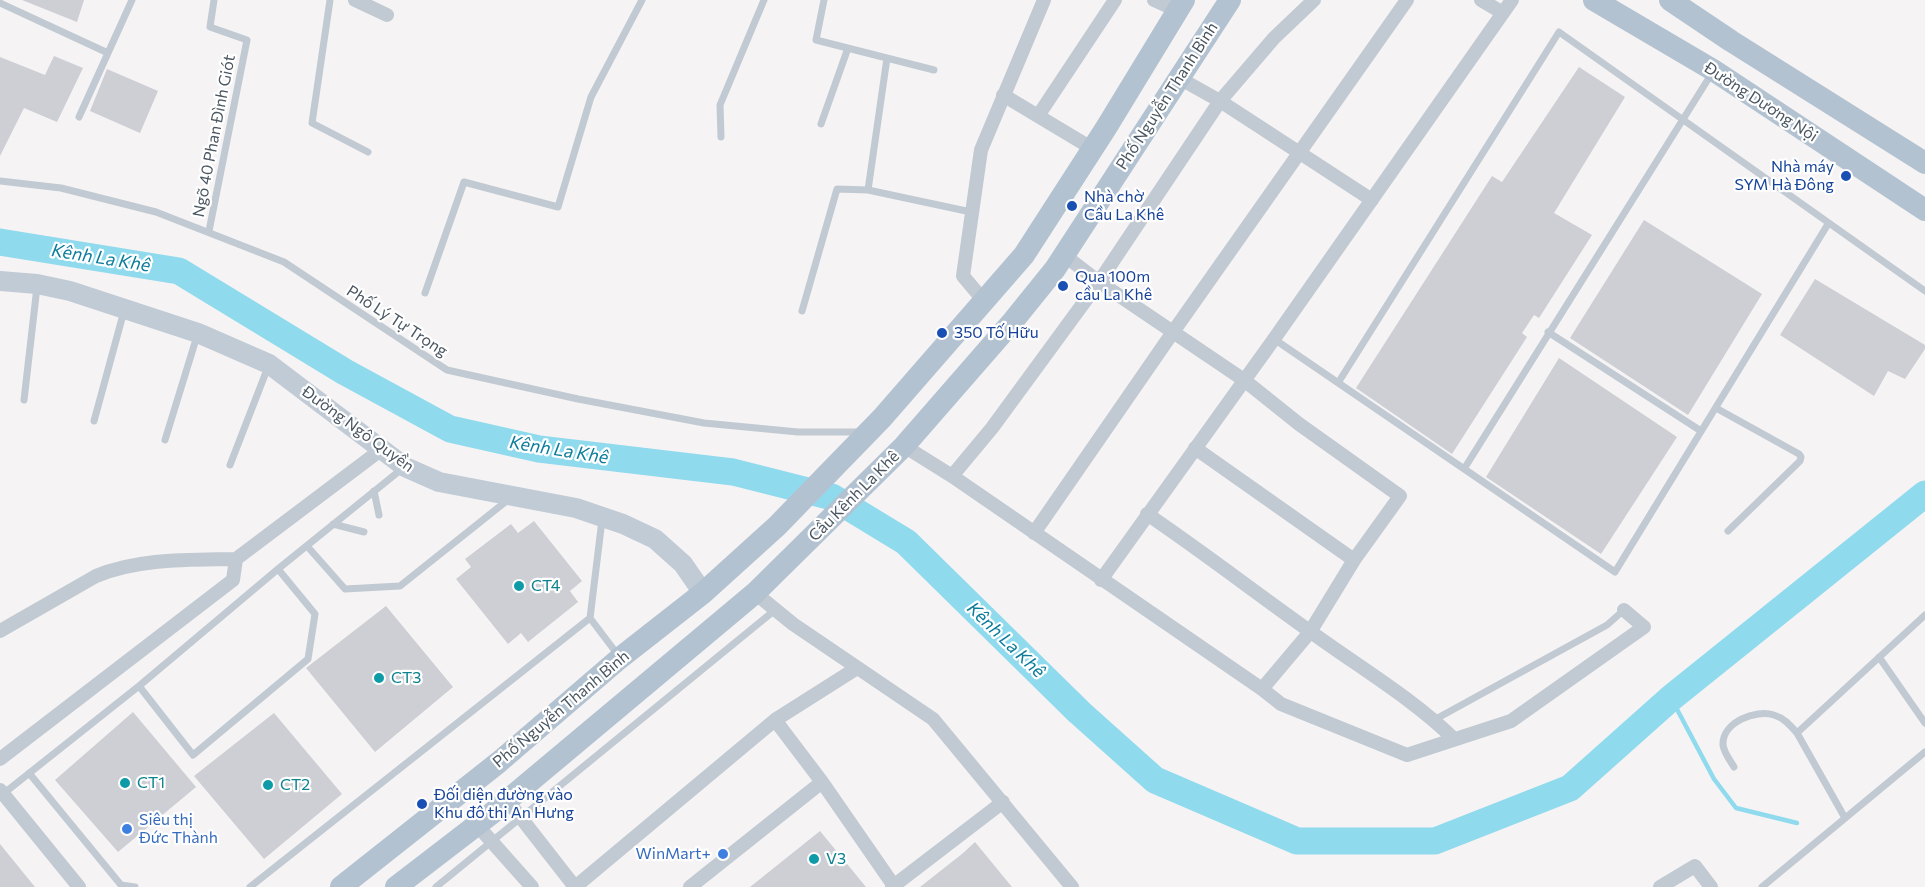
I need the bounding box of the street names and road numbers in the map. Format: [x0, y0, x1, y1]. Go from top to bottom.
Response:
street label: Phố Nguyễn Thanh Bình [1112, 19, 1222, 173]
street label: Ngõ 40 Phan Đình Giót [189, 53, 239, 219]
street label: Đường Dương Nội [1701, 58, 1821, 146]
street label: Phố Lý Tự Trọng [343, 281, 451, 361]
street label: Đường Ngô Quyền [298, 382, 418, 476]
street label: Cầu Kênh La Khê [805, 447, 903, 545]
street label: Phố Nguyễn Thanh Bình [489, 646, 633, 772]

